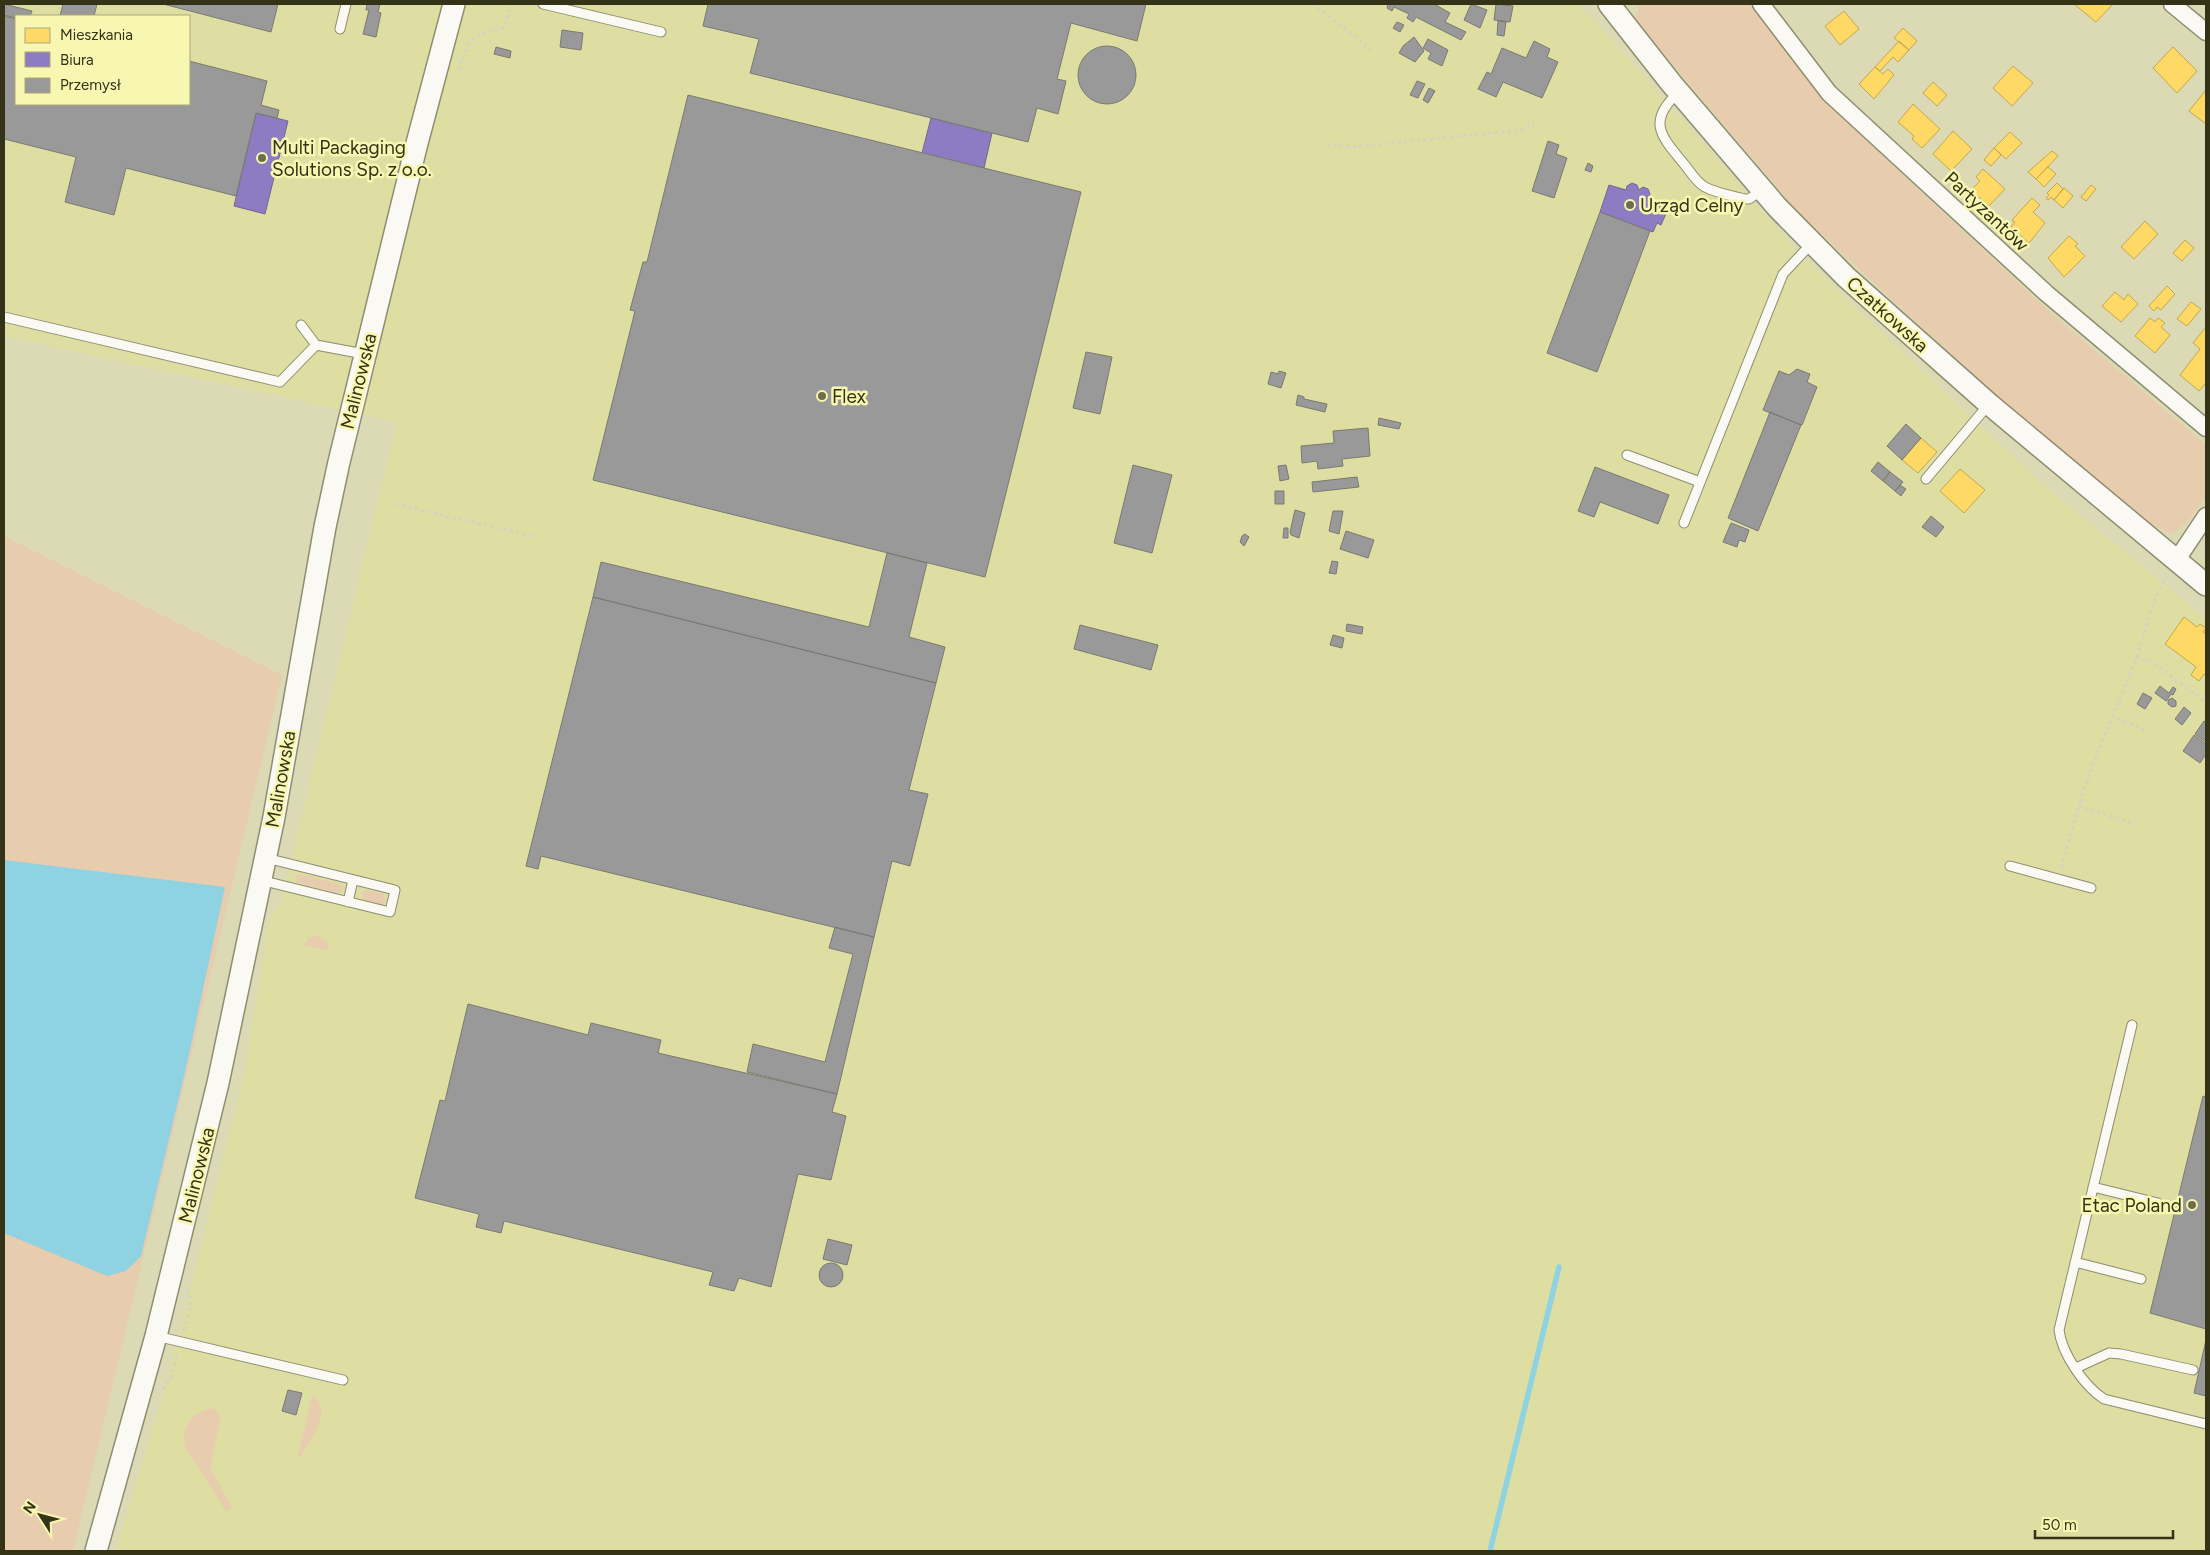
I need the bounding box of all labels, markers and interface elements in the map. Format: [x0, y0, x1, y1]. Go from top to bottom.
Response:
legend [15, 15, 190, 105]
text: Mieszkania [60, 26, 133, 44]
text: Biura [60, 51, 94, 69]
text: Przemysł [60, 76, 121, 94]
place label: Multi Packaging Solutions Sp. z o.o. [272, 136, 432, 181]
marker: Multi Packaging Solutions Sp. z o.o. [256, 152, 268, 164]
street label: Partyzantów [1940, 167, 2034, 256]
place label: Urząd Celny [1640, 194, 1743, 217]
marker: Urząd Celny [1624, 199, 1636, 211]
street label: Czatkowska [1842, 272, 1933, 357]
street label: Malinowska [335, 331, 382, 432]
place label: Flex [832, 385, 866, 408]
marker: Flex [816, 390, 828, 402]
street label: Malinowska [261, 729, 300, 829]
street label: Malinowska [173, 1125, 220, 1226]
place label: Etac Poland [2082, 1194, 2182, 1217]
marker: Etac Poland [2186, 1199, 2198, 1211]
north arrow [15, 1490, 65, 1540]
text: N [20, 1498, 40, 1517]
scale bar [2035, 1508, 2172, 1540]
text: 50 m [2042, 1516, 2077, 1534]

